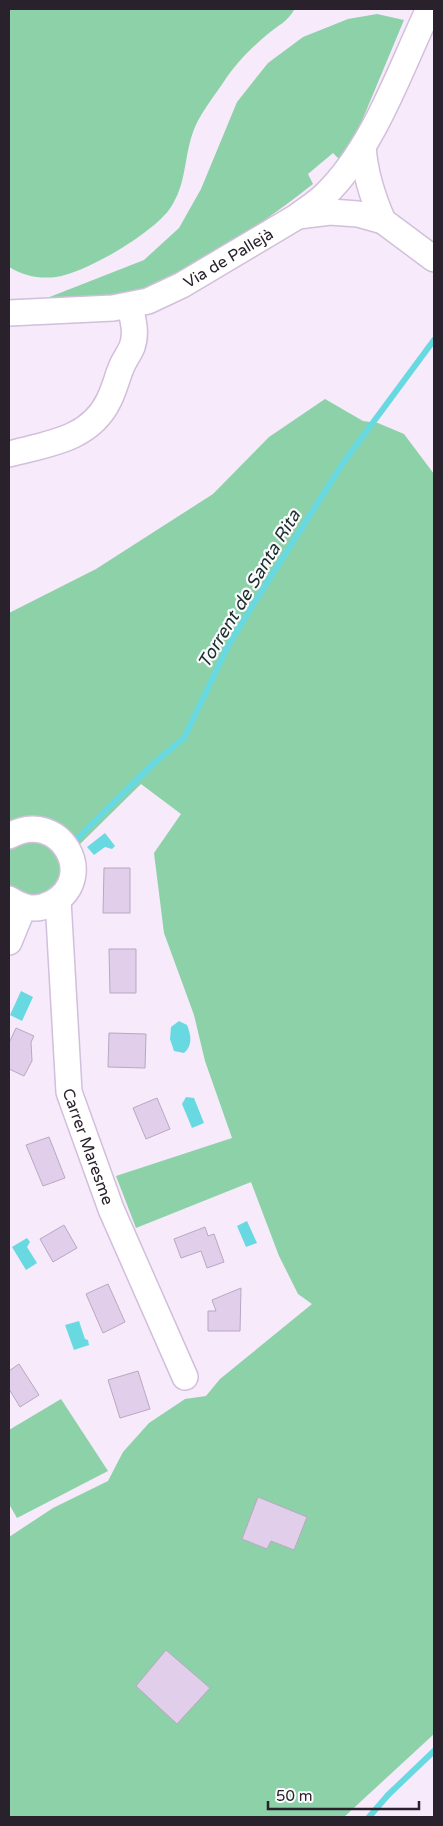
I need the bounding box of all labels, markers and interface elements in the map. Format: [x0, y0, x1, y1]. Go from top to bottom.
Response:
street label: Via de Pallejà [180, 224, 277, 293]
water label: Torrent de Santa Rita [193, 505, 305, 672]
street label: Carrer Maresme [57, 1086, 118, 1208]
scale bar [268, 1778, 419, 1810]
text: 50 m [276, 1787, 313, 1805]

